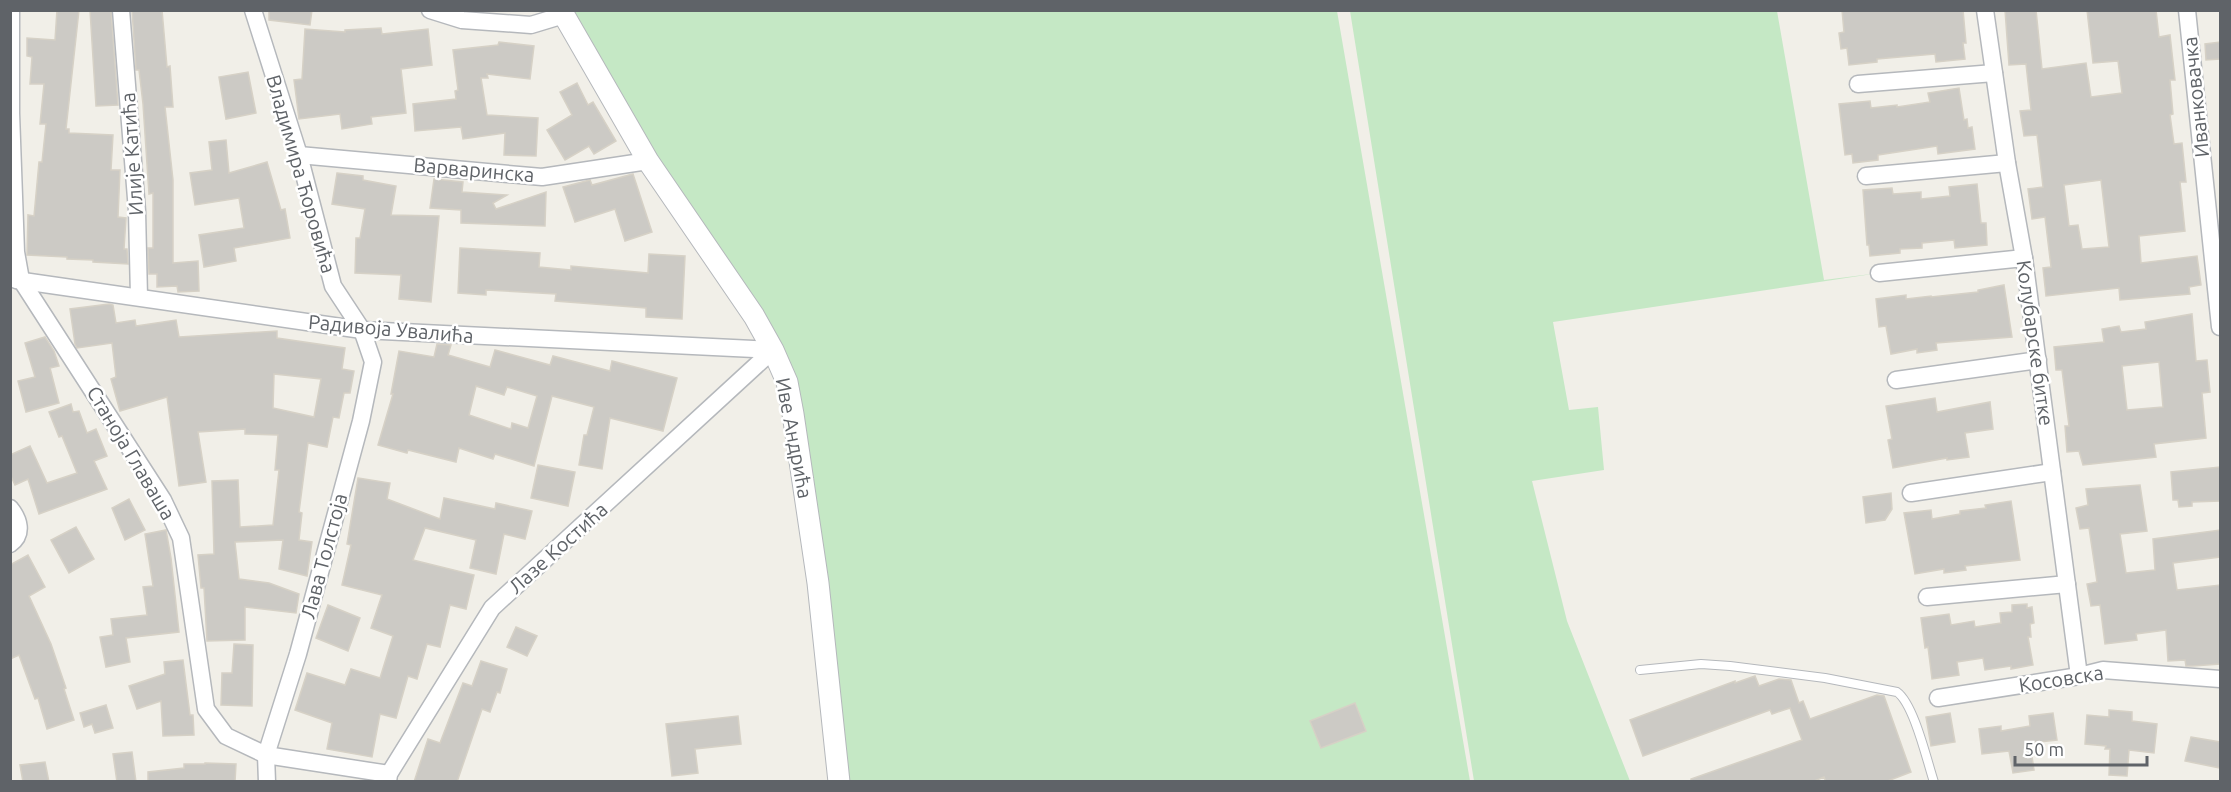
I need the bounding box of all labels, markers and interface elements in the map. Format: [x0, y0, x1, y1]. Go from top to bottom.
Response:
street label: Иванковачка [2178, 36, 2213, 159]
street label: Владимира Ћоровића [262, 72, 341, 276]
street label: Илије Катића [116, 92, 147, 216]
street label: Варваринска [413, 153, 535, 186]
street label: Колубарске битке [2012, 259, 2059, 427]
street label: Радивоја Увалића [307, 310, 475, 347]
street label: Иве Андрића [772, 376, 817, 500]
street label: Станоја Главаша [82, 382, 180, 524]
street label: Лава Толстоја [296, 491, 351, 621]
street label: Лазе Костића [504, 497, 612, 598]
street label: Косовска [2017, 660, 2105, 697]
scale bar [2015, 729, 2147, 767]
text: 50 m [2024, 739, 2064, 759]

